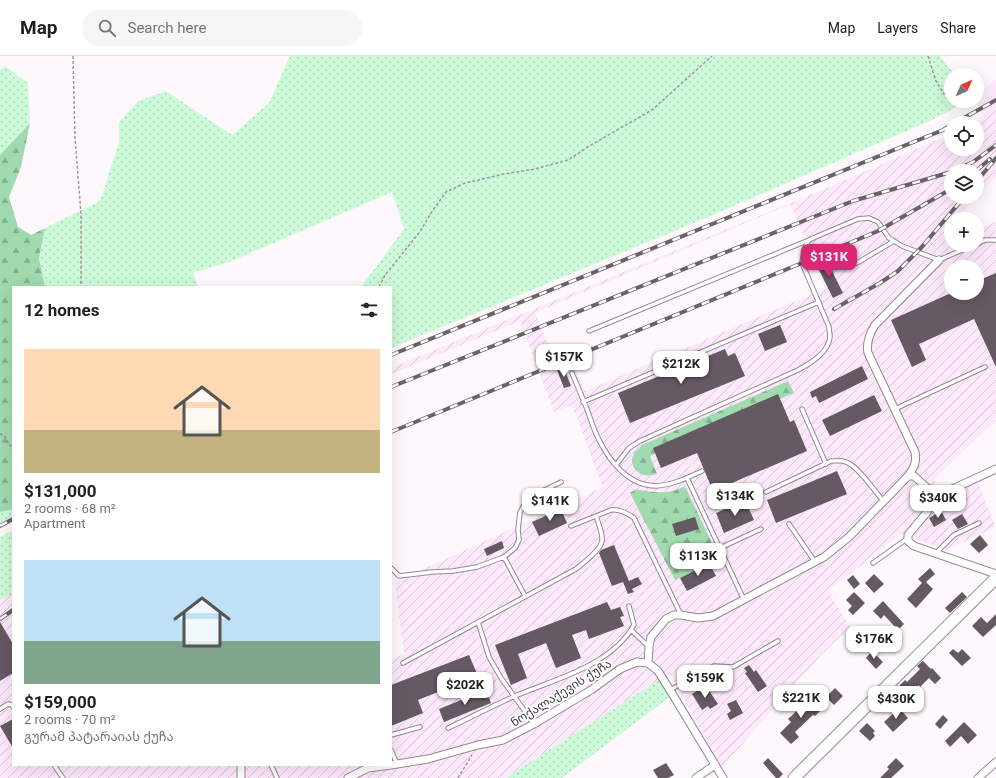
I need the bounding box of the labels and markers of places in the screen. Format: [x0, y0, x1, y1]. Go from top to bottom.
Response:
pin: $131K [801, 244, 857, 278]
pin: $157K [536, 344, 592, 378]
pin: $212K [653, 351, 709, 385]
pin: $134K [707, 483, 763, 517]
pin: $340K [910, 485, 966, 519]
pin: $141K [522, 488, 578, 522]
pin: $113K [670, 543, 726, 577]
pin: $176K [846, 626, 902, 660]
pin: $159K [677, 665, 733, 699]
pin: $202K [437, 672, 493, 706]
pin: $221K [773, 685, 829, 719]
pin: $430K [868, 686, 924, 720]

